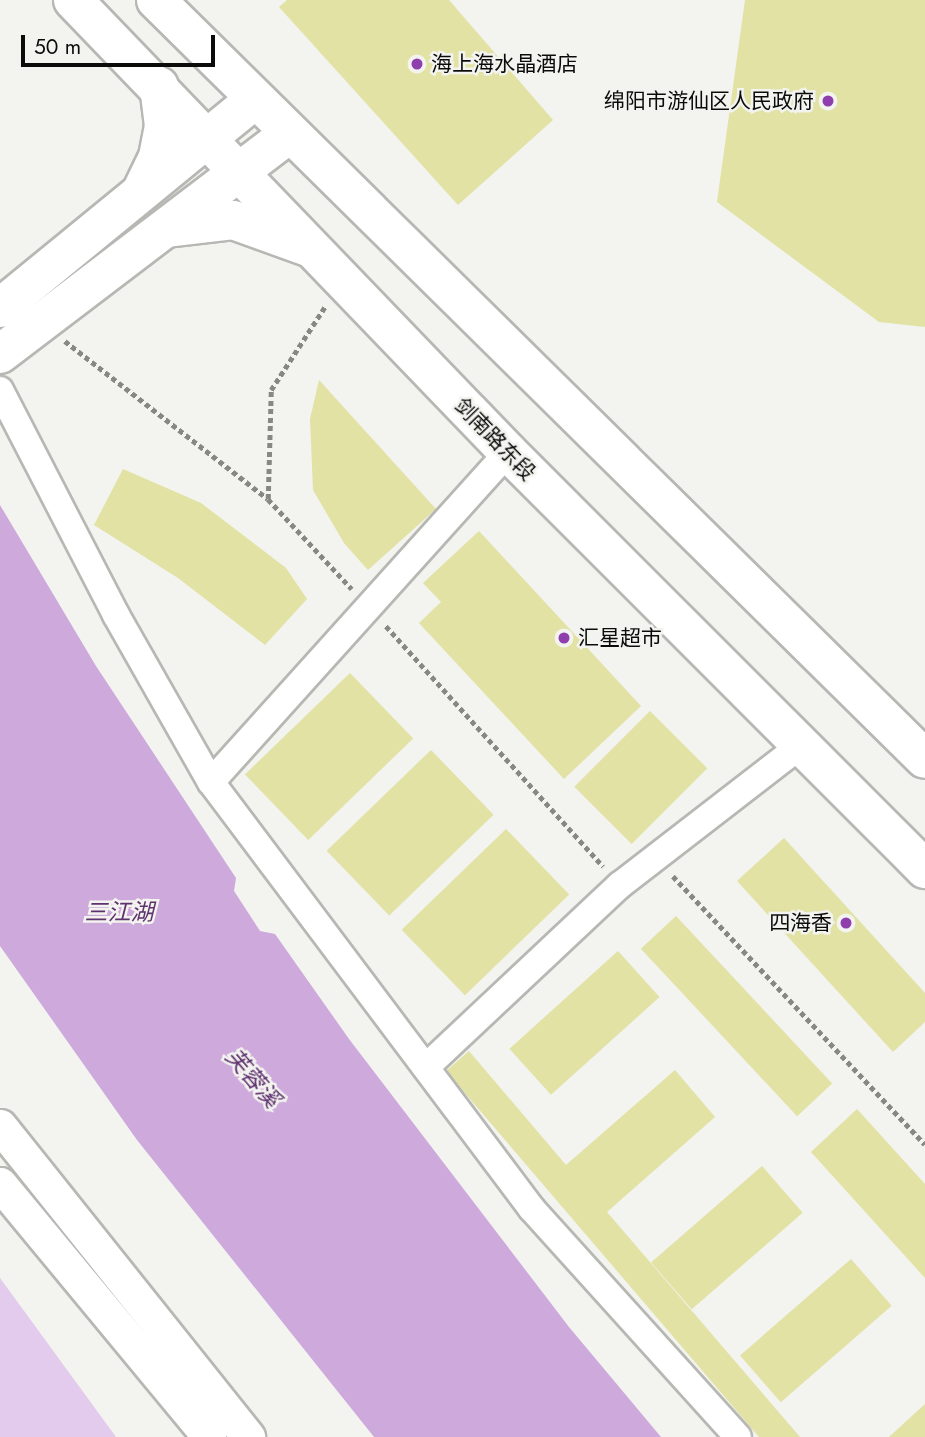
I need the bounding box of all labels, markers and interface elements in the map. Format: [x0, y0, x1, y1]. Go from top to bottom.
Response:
scale bar [24, 21, 219, 65]
text: 50 m [34, 32, 81, 62]
place label: 海上海水晶酒店 [431, 51, 578, 77]
marker: 海上海水晶酒店 [409, 56, 425, 72]
place label: 绵阳市游仙区人民政府 [604, 88, 814, 114]
marker: 绵阳市游仙区人民政府 [820, 93, 836, 109]
street label: 剑南路东段 [449, 392, 541, 486]
place label: 汇星超市 [578, 625, 662, 651]
marker: 汇星超市 [556, 630, 572, 646]
water label: 三江湖 [85, 898, 153, 926]
place label: 四海香 [769, 910, 832, 936]
marker: 四海香 [838, 915, 854, 931]
water label: 芙蓉溪 [220, 1043, 286, 1113]

